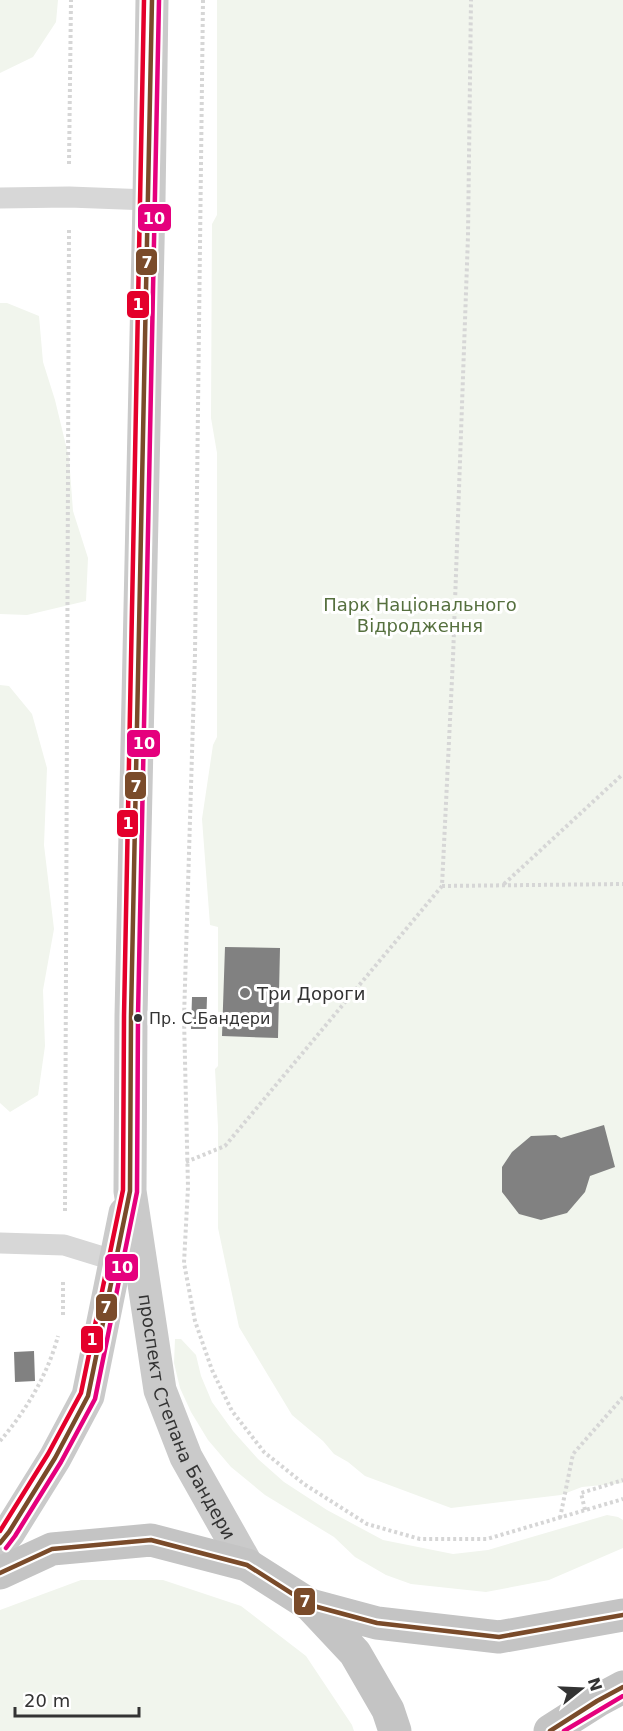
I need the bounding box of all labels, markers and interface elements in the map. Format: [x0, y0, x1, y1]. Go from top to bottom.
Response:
line badge: 10 [137, 203, 172, 232]
text: 10 [143, 209, 165, 228]
line badge: 7 [135, 248, 158, 276]
text: 7 [141, 253, 153, 272]
line badge: 1 [126, 290, 150, 319]
text: 1 [132, 295, 144, 314]
park label: Парк Національного Відродження [323, 594, 517, 636]
line badge: 10 [126, 729, 161, 758]
text: 10 [133, 734, 155, 753]
line badge: 7 [124, 771, 147, 800]
text: 7 [130, 777, 142, 796]
line badge: 1 [116, 809, 139, 838]
text: 1 [122, 814, 134, 833]
place label: Три Дороги [256, 983, 366, 1004]
marker: Три Дороги [238, 986, 252, 1000]
place label: Пр. С.Бандери [149, 1009, 270, 1028]
marker: Пр. С.Бандери [132, 1012, 144, 1024]
line badge: 10 [104, 1253, 139, 1282]
text: 10 [111, 1258, 133, 1277]
street label: проспект Степана Бандери [135, 1292, 241, 1543]
line badge: 7 [95, 1293, 118, 1322]
text: 7 [100, 1298, 112, 1317]
line badge: 1 [80, 1325, 104, 1354]
text: 1 [86, 1330, 98, 1349]
line badge: 7 [293, 1587, 316, 1616]
text: 7 [299, 1592, 311, 1611]
north arrow [551, 1659, 611, 1719]
text: N [584, 1675, 606, 1694]
scale bar [15, 1680, 140, 1718]
text: 20 m [24, 1690, 70, 1711]

